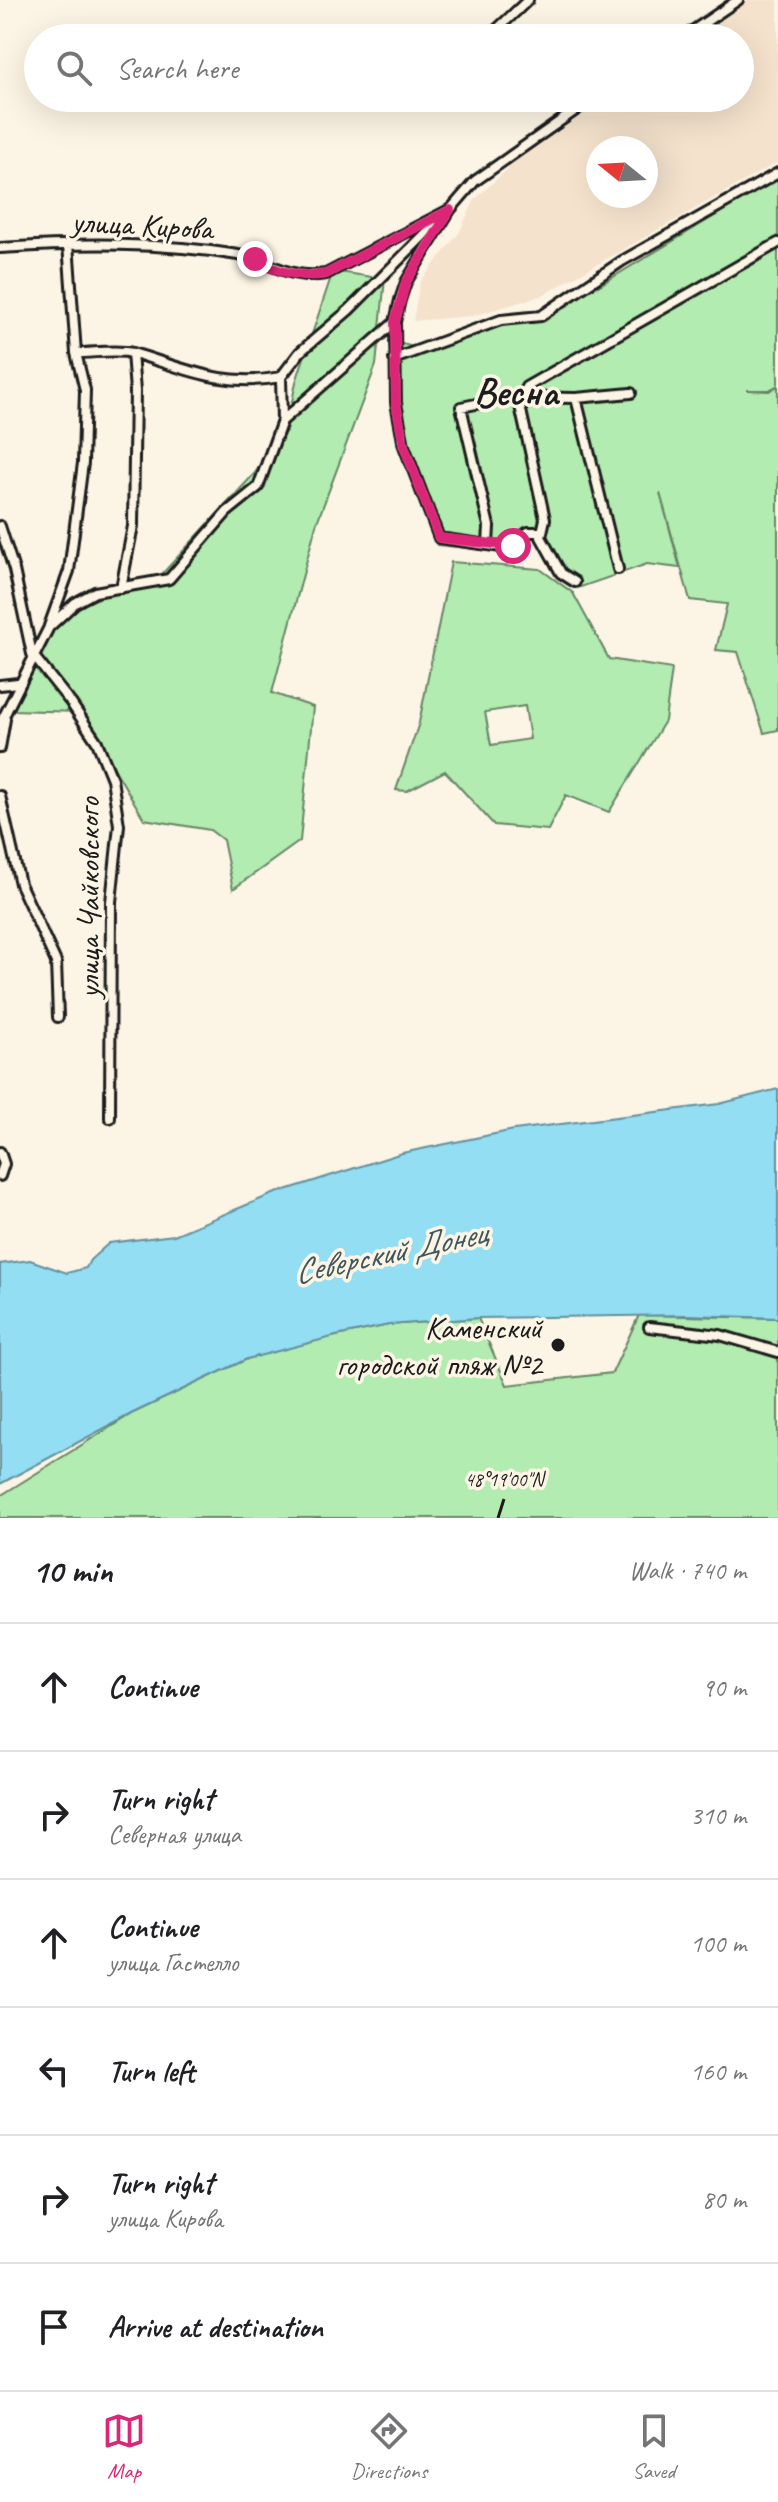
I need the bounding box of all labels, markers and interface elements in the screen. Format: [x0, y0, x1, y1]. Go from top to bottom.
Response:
search box [24, 24, 754, 112]
icon: search [52, 46, 96, 90]
text: Search here [116, 49, 238, 87]
north arrow [586, 136, 658, 208]
street label: улица Кирова [68, 201, 216, 249]
route end [237, 241, 273, 277]
district label: Весна [474, 367, 560, 417]
route start [495, 528, 531, 564]
street label: улица Чайковского [68, 796, 109, 1000]
water label: Северский Донец [290, 1210, 494, 1293]
place label: Каменский городской пляж №2 [337, 1307, 545, 1385]
marker: Каменский городской пляж №2 [549, 1336, 567, 1354]
text: 48°19'00"N [465, 1467, 546, 1492]
text: 10 min [32, 1549, 112, 1592]
text: Walk · 740 m [629, 1554, 746, 1587]
icon: ahead [32, 1665, 76, 1709]
text: Continue [108, 1668, 198, 1706]
text: 90 m [702, 1671, 746, 1704]
text: Turn right [108, 1780, 213, 1818]
icon: right [32, 1793, 76, 1837]
text: 310 m [690, 1799, 746, 1832]
text: Северная улица [108, 1818, 241, 1851]
text: Continue [108, 1908, 198, 1946]
icon: ahead [32, 1921, 76, 1965]
text: 100 m [690, 1927, 746, 1960]
text: улица Гастелло [108, 1946, 238, 1979]
icon: left [32, 2049, 76, 2093]
text: Turn left [108, 2052, 195, 2090]
text: 160 m [690, 2055, 746, 2088]
text: Turn right [108, 2164, 213, 2202]
icon: right [32, 2177, 76, 2221]
text: 80 m [702, 2183, 746, 2216]
text: улица Кирова [108, 2202, 223, 2235]
icon: arrive [32, 2305, 76, 2349]
text: Arrive at destination [108, 2308, 323, 2346]
tab: Map [102, 2409, 146, 2485]
tab: Directions [351, 2409, 427, 2485]
tab: Saved [632, 2409, 676, 2485]

